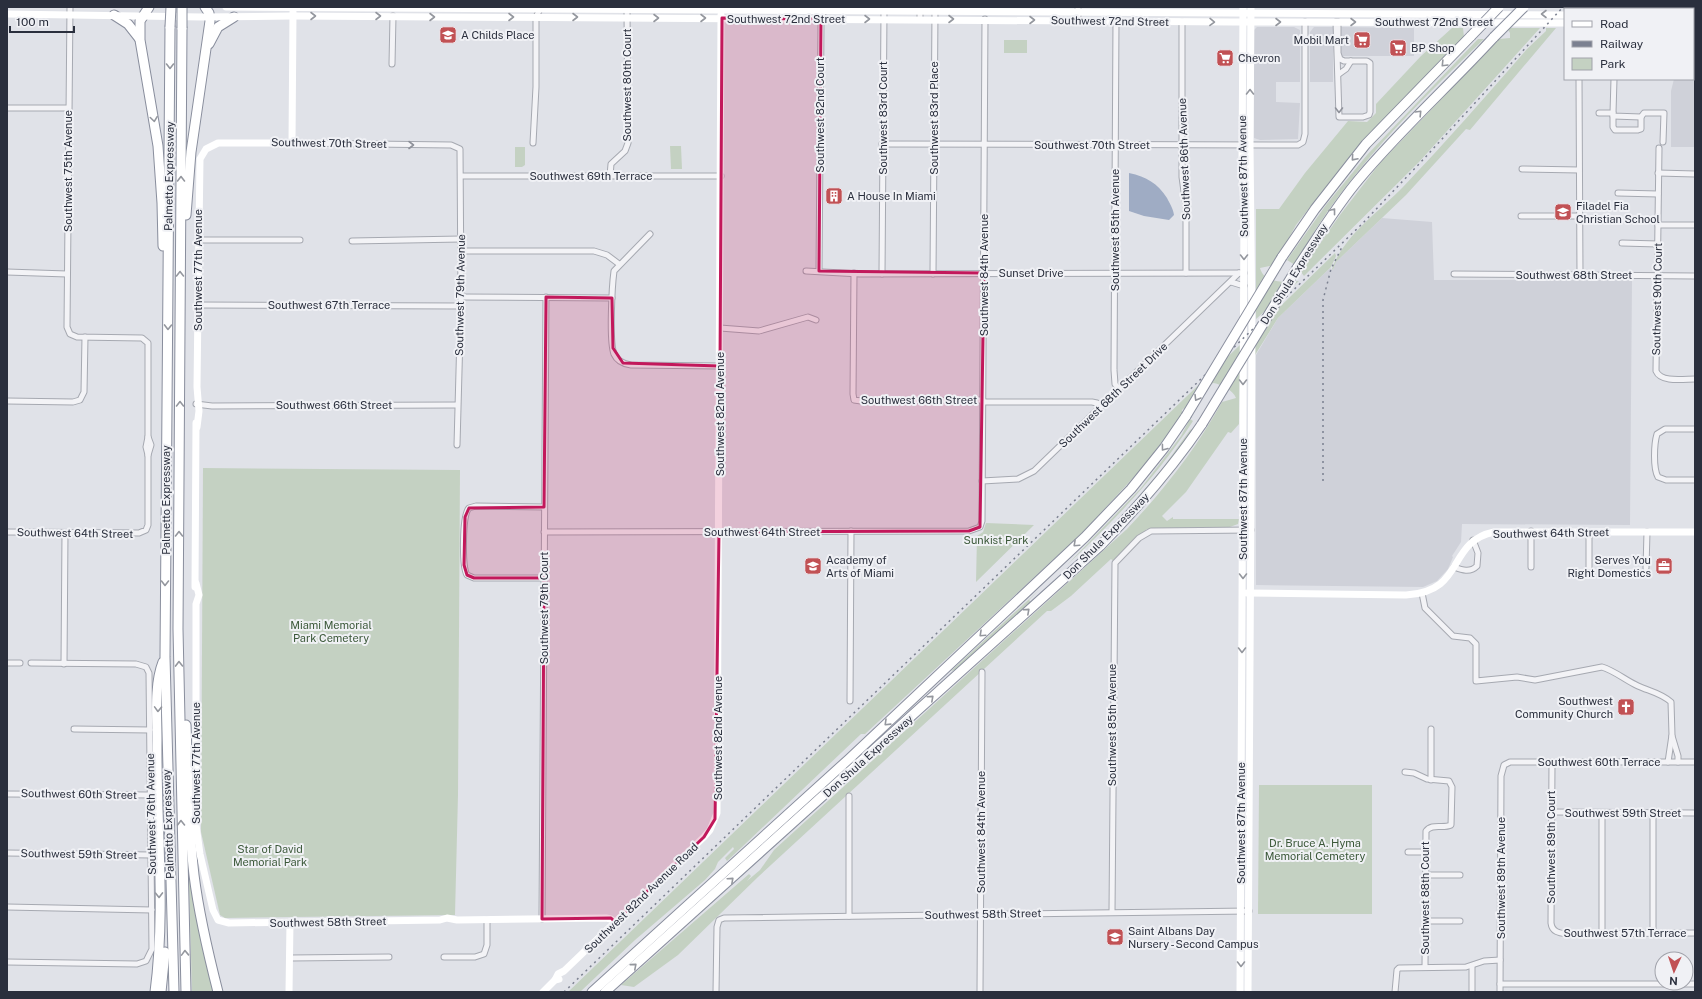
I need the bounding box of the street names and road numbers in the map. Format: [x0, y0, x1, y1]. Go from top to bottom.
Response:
street label: Southwest 72nd Street [727, 13, 845, 25]
street label: Southwest 72nd Street [1051, 14, 1169, 28]
street label: Southwest 72nd Street [1375, 16, 1493, 28]
street label: Southwest 80th Court [621, 28, 633, 142]
street label: Southwest 82nd Court [814, 57, 826, 173]
street label: Southwest 83rd Court [877, 61, 889, 175]
street label: Southwest 83rd Place [928, 61, 940, 175]
street label: Southwest 86th Avenue [1176, 98, 1192, 220]
street label: Southwest 75th Avenue [62, 110, 74, 232]
street label: Southwest 87th Avenue [1236, 115, 1250, 237]
street label: Palmetto Expressway [162, 121, 176, 231]
street label: Southwest 70th Street [271, 136, 387, 150]
street label: Southwest 70th Street [1034, 139, 1150, 151]
street label: Southwest 85th Avenue [1109, 169, 1121, 291]
street label: Southwest 69th Terrace [529, 170, 653, 182]
street label: Southwest 77th Avenue [192, 209, 204, 331]
street label: Southwest 84th Avenue [978, 214, 990, 336]
street label: Don Shula Expressway [1258, 221, 1330, 326]
street label: Southwest 79th Avenue [453, 234, 467, 356]
street label: Southwest 90th Court [1650, 242, 1664, 356]
street label: Sunset Drive [999, 267, 1063, 279]
street label: Southwest 68th Street [1516, 269, 1632, 281]
street label: Southwest 67th Terrace [268, 299, 390, 311]
street label: Southwest 68th Street Drive [1056, 340, 1170, 450]
street label: Southwest 82nd Avenue [714, 352, 726, 476]
street label: Southwest 66th Street [861, 394, 977, 406]
street label: Southwest 66th Street [276, 399, 392, 411]
street label: Southwest 87th Avenue [1237, 438, 1249, 560]
street label: Palmetto Expressway [160, 445, 172, 555]
street label: Don Shula Expressway [1061, 491, 1151, 581]
street label: Southwest 64th Street [17, 526, 133, 540]
street label: Southwest 64th Street [704, 526, 820, 538]
street label: Southwest 64th Street [1493, 526, 1609, 540]
street label: Southwest 79th Court [538, 552, 550, 664]
street label: Southwest 85th Avenue [1106, 664, 1118, 786]
street label: Southwest 82nd Avenue [712, 676, 724, 800]
street label: Southwest 77th Avenue [190, 702, 202, 824]
street label: Don Shula Expressway [821, 713, 915, 799]
street label: Southwest 76th Avenue [144, 753, 158, 875]
street label: Southwest 60th Terrace [1538, 756, 1660, 768]
street label: Southwest 87th Avenue [1235, 762, 1247, 884]
street label: Palmetto Expressway [160, 769, 176, 879]
street label: Southwest 84th Avenue [975, 771, 987, 893]
street label: Southwest 60th Street [21, 787, 137, 801]
street label: Southwest 89th Court [1545, 790, 1557, 904]
street label: Southwest 59th Street [1565, 807, 1681, 819]
street label: Southwest 89th Avenue [1495, 817, 1507, 939]
street label: Southwest 82nd Avenue Road [582, 840, 700, 956]
street label: Southwest 88th Court [1419, 841, 1431, 955]
street label: Southwest 59th Street [21, 847, 137, 861]
street label: Southwest 58th Street [924, 907, 1042, 921]
street label: Southwest 58th Street [269, 915, 387, 929]
street label: Southwest 57th Terrace [1563, 927, 1687, 939]

